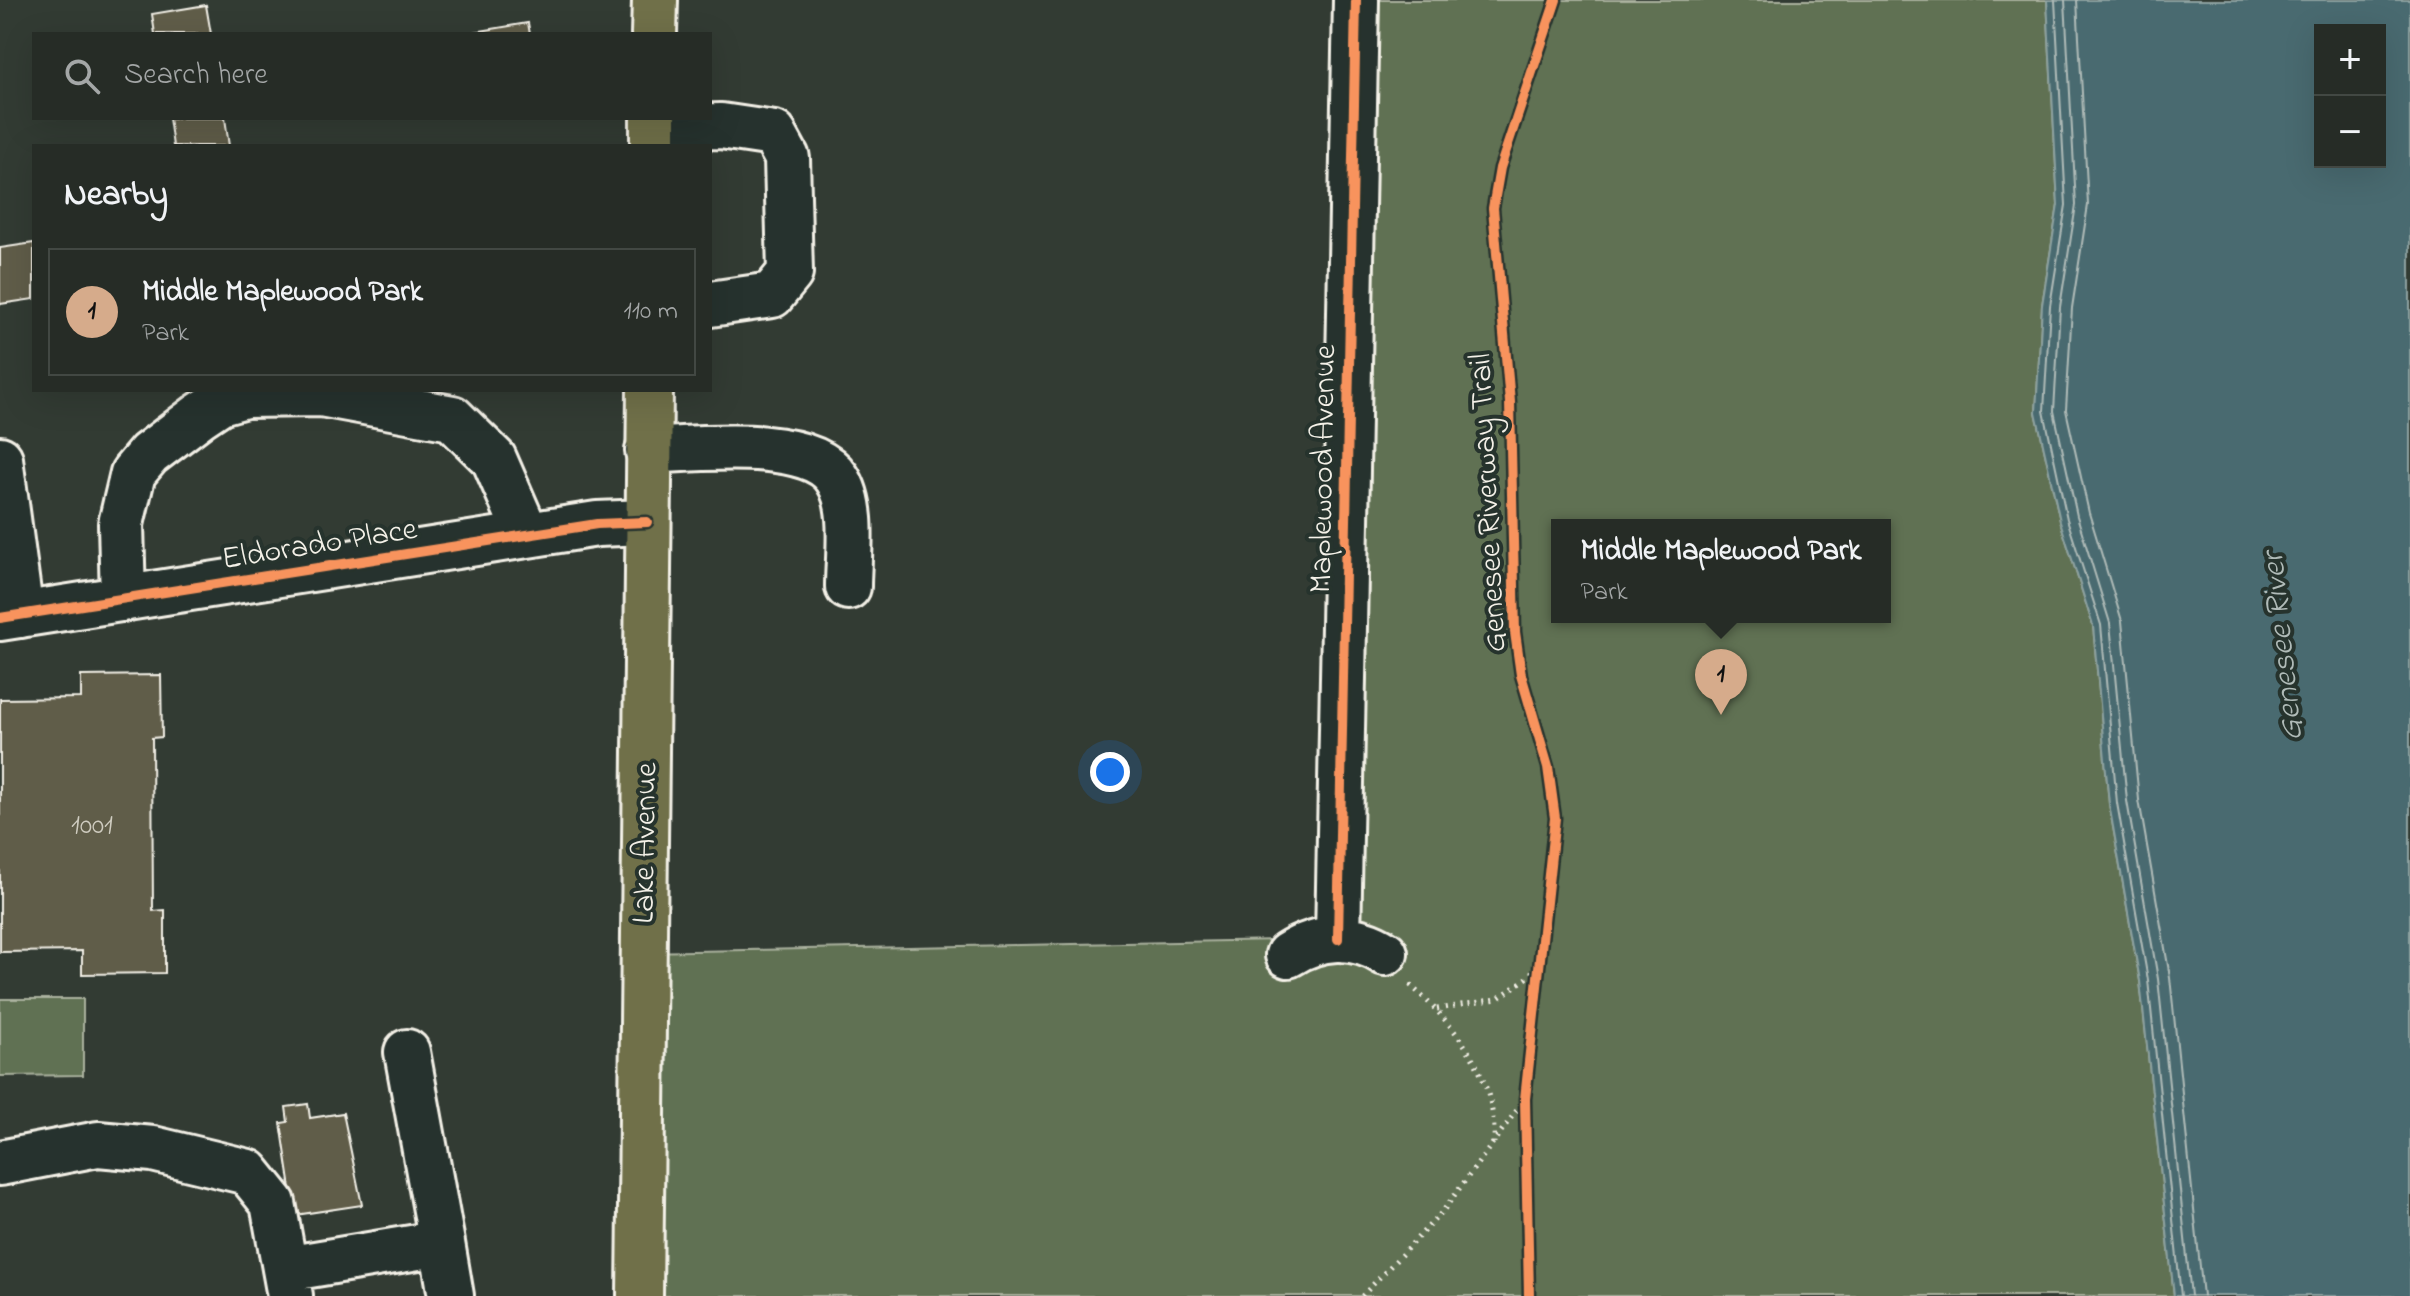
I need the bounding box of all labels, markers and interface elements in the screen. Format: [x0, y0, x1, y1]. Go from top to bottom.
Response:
map controls [2314, 24, 2386, 168]
button: + [2314, 24, 2386, 96]
search box [32, 32, 712, 120]
icon: search [60, 54, 104, 98]
text: Search here [124, 54, 268, 98]
button: − [2314, 96, 2386, 168]
text: Nearby [64, 171, 168, 221]
text: Middle Maplewood Park [142, 271, 423, 315]
text: 1 [88, 293, 96, 331]
text: 110 m [624, 293, 678, 331]
text: Park [142, 315, 189, 353]
street label: Maplewood Avenue [1299, 344, 1350, 594]
street label: Genesee Riverway Trail [1458, 352, 1521, 653]
street label: Eldorado Place [219, 507, 421, 584]
popup [1551, 519, 1891, 623]
text: Middle Maplewood Park [1581, 530, 1861, 574]
water label: Genesee River [2249, 545, 2319, 744]
text: Park [1581, 574, 1628, 612]
pin: 1 [1695, 649, 1747, 715]
your location [1090, 752, 1130, 792]
street label: Lake Avenue [622, 761, 671, 924]
house number: 1001 [71, 806, 113, 847]

